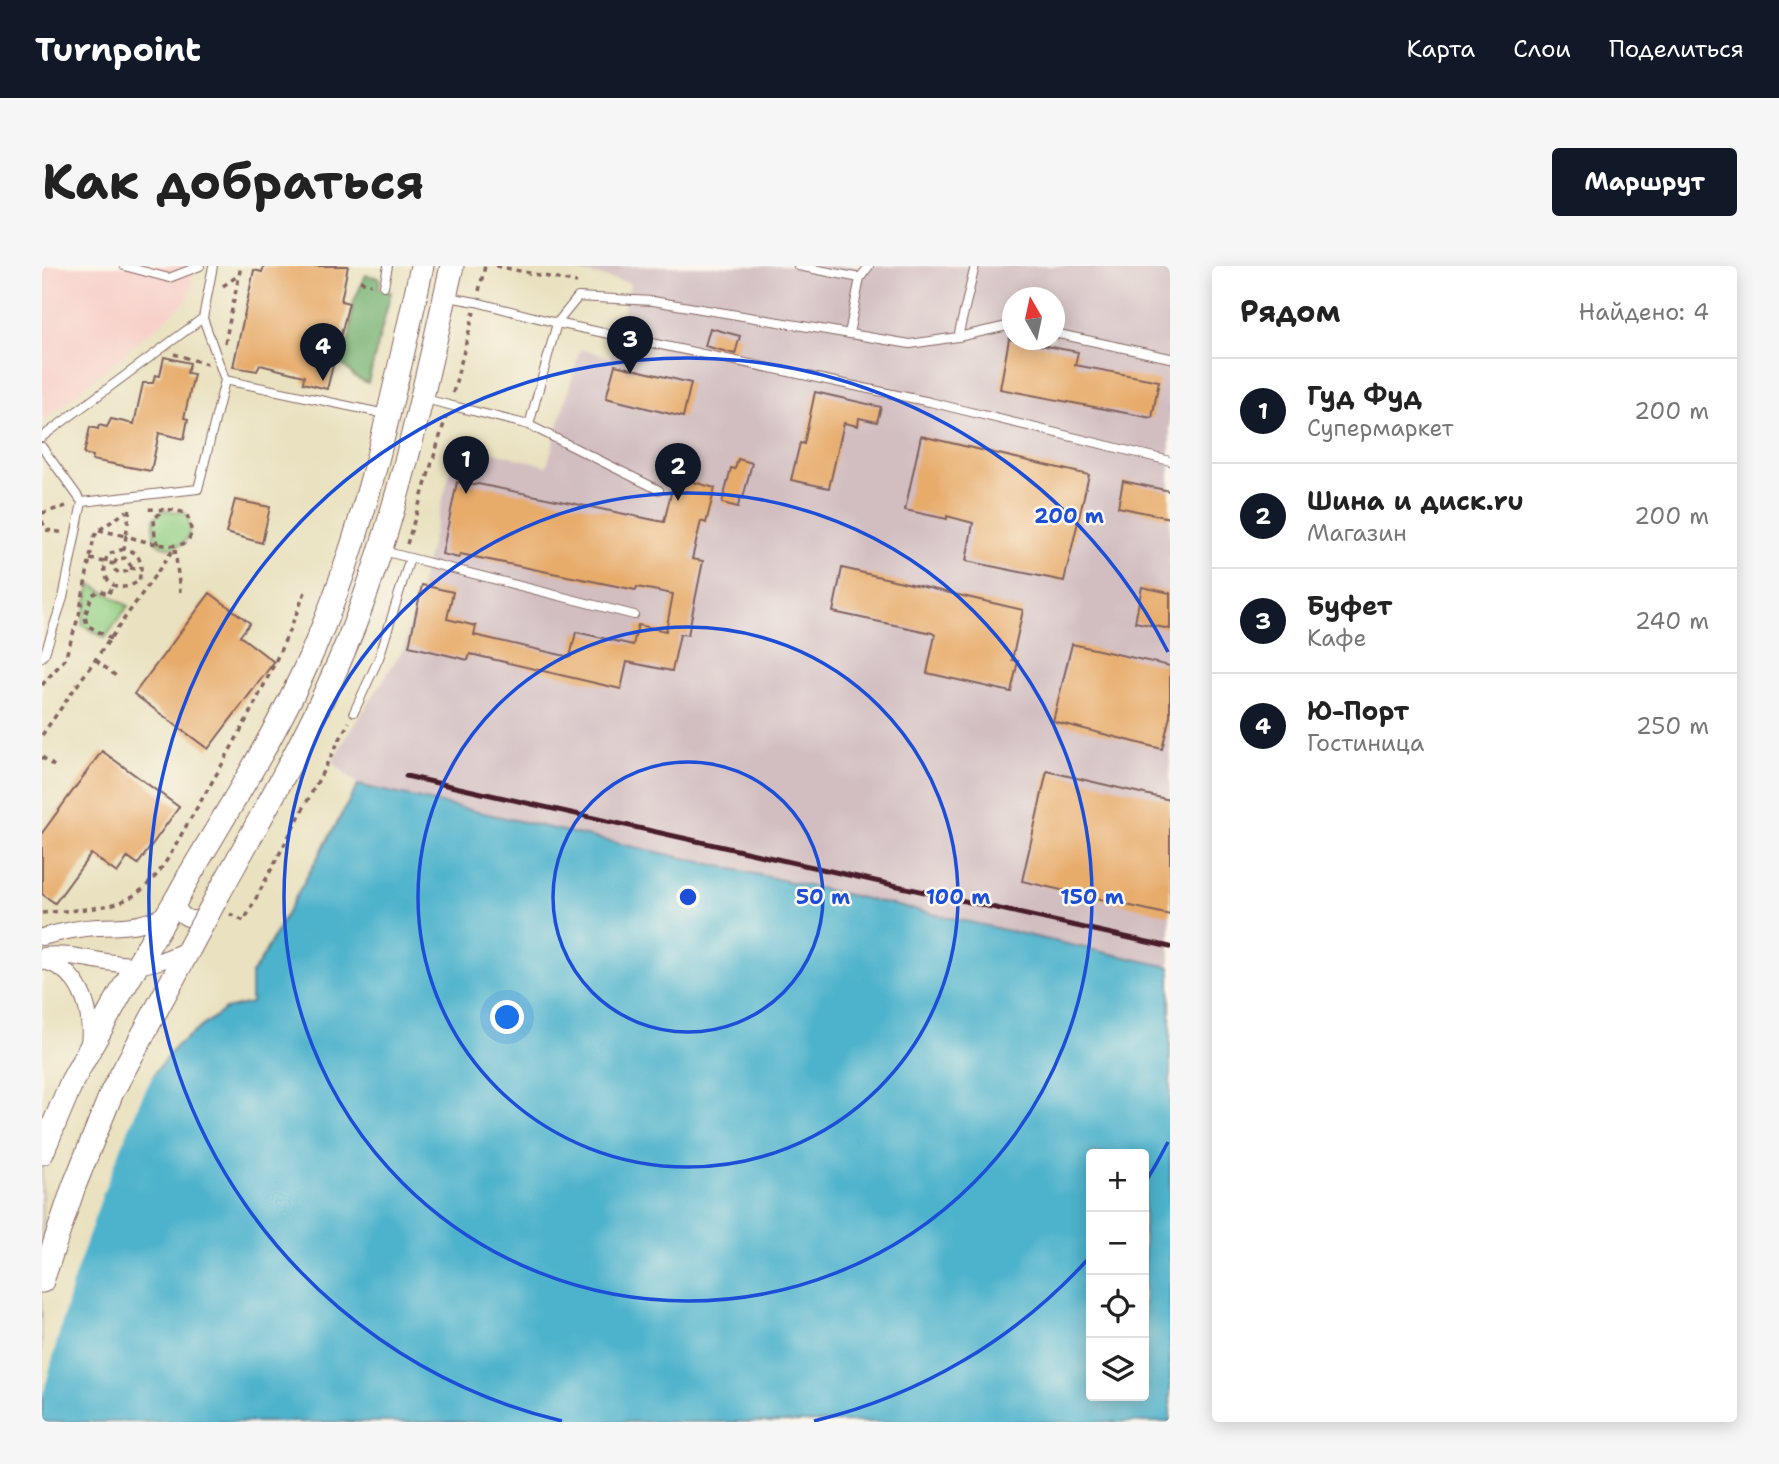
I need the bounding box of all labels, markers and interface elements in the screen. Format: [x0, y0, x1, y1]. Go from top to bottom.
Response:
text: Turnpoint [35, 27, 201, 72]
text: Карта [1407, 33, 1475, 65]
text: Слои [1513, 33, 1571, 65]
text: Поделиться [1609, 33, 1744, 65]
button: Маршрут [1552, 148, 1737, 216]
text: Как добраться [42, 149, 424, 215]
north arrow [1002, 287, 1065, 350]
text: Рядом [1240, 291, 1340, 332]
text: Найдено: 4 [1579, 297, 1709, 327]
pin: 3 [607, 316, 653, 374]
pin: 4 [300, 323, 346, 381]
text: Гуд Фуд [1307, 378, 1422, 413]
text: 1 [1258, 396, 1268, 426]
text: 200 m [1634, 396, 1709, 426]
text: Супермаркет [1307, 413, 1454, 443]
pin: 1 [443, 436, 489, 494]
pin: 2 [655, 443, 701, 501]
text: Шина и диск.ru [1307, 483, 1524, 518]
text: 2 [1255, 501, 1271, 531]
text: 200 m [1634, 501, 1709, 531]
text: 200 m [1034, 502, 1104, 530]
text: Магазин [1307, 518, 1407, 548]
text: Буфет [1307, 588, 1392, 623]
text: 3 [1255, 606, 1271, 636]
text: 240 m [1635, 606, 1709, 636]
text: Кафе [1307, 623, 1366, 653]
text: Ю-Порт [1307, 693, 1409, 728]
text: 4 [1255, 711, 1271, 741]
text: 250 m [1636, 711, 1709, 741]
text: Гостиница [1307, 728, 1424, 758]
text: 50 m [796, 883, 850, 911]
text: 100 m [926, 883, 990, 911]
text: 150 m [1060, 883, 1124, 911]
centre of rings [676, 885, 700, 909]
your location [490, 1000, 524, 1034]
map controls [1086, 1149, 1149, 1401]
button: + [1086, 1149, 1149, 1212]
button: − [1086, 1212, 1149, 1275]
button: locate [1086, 1275, 1149, 1338]
button: layers [1086, 1338, 1149, 1401]

